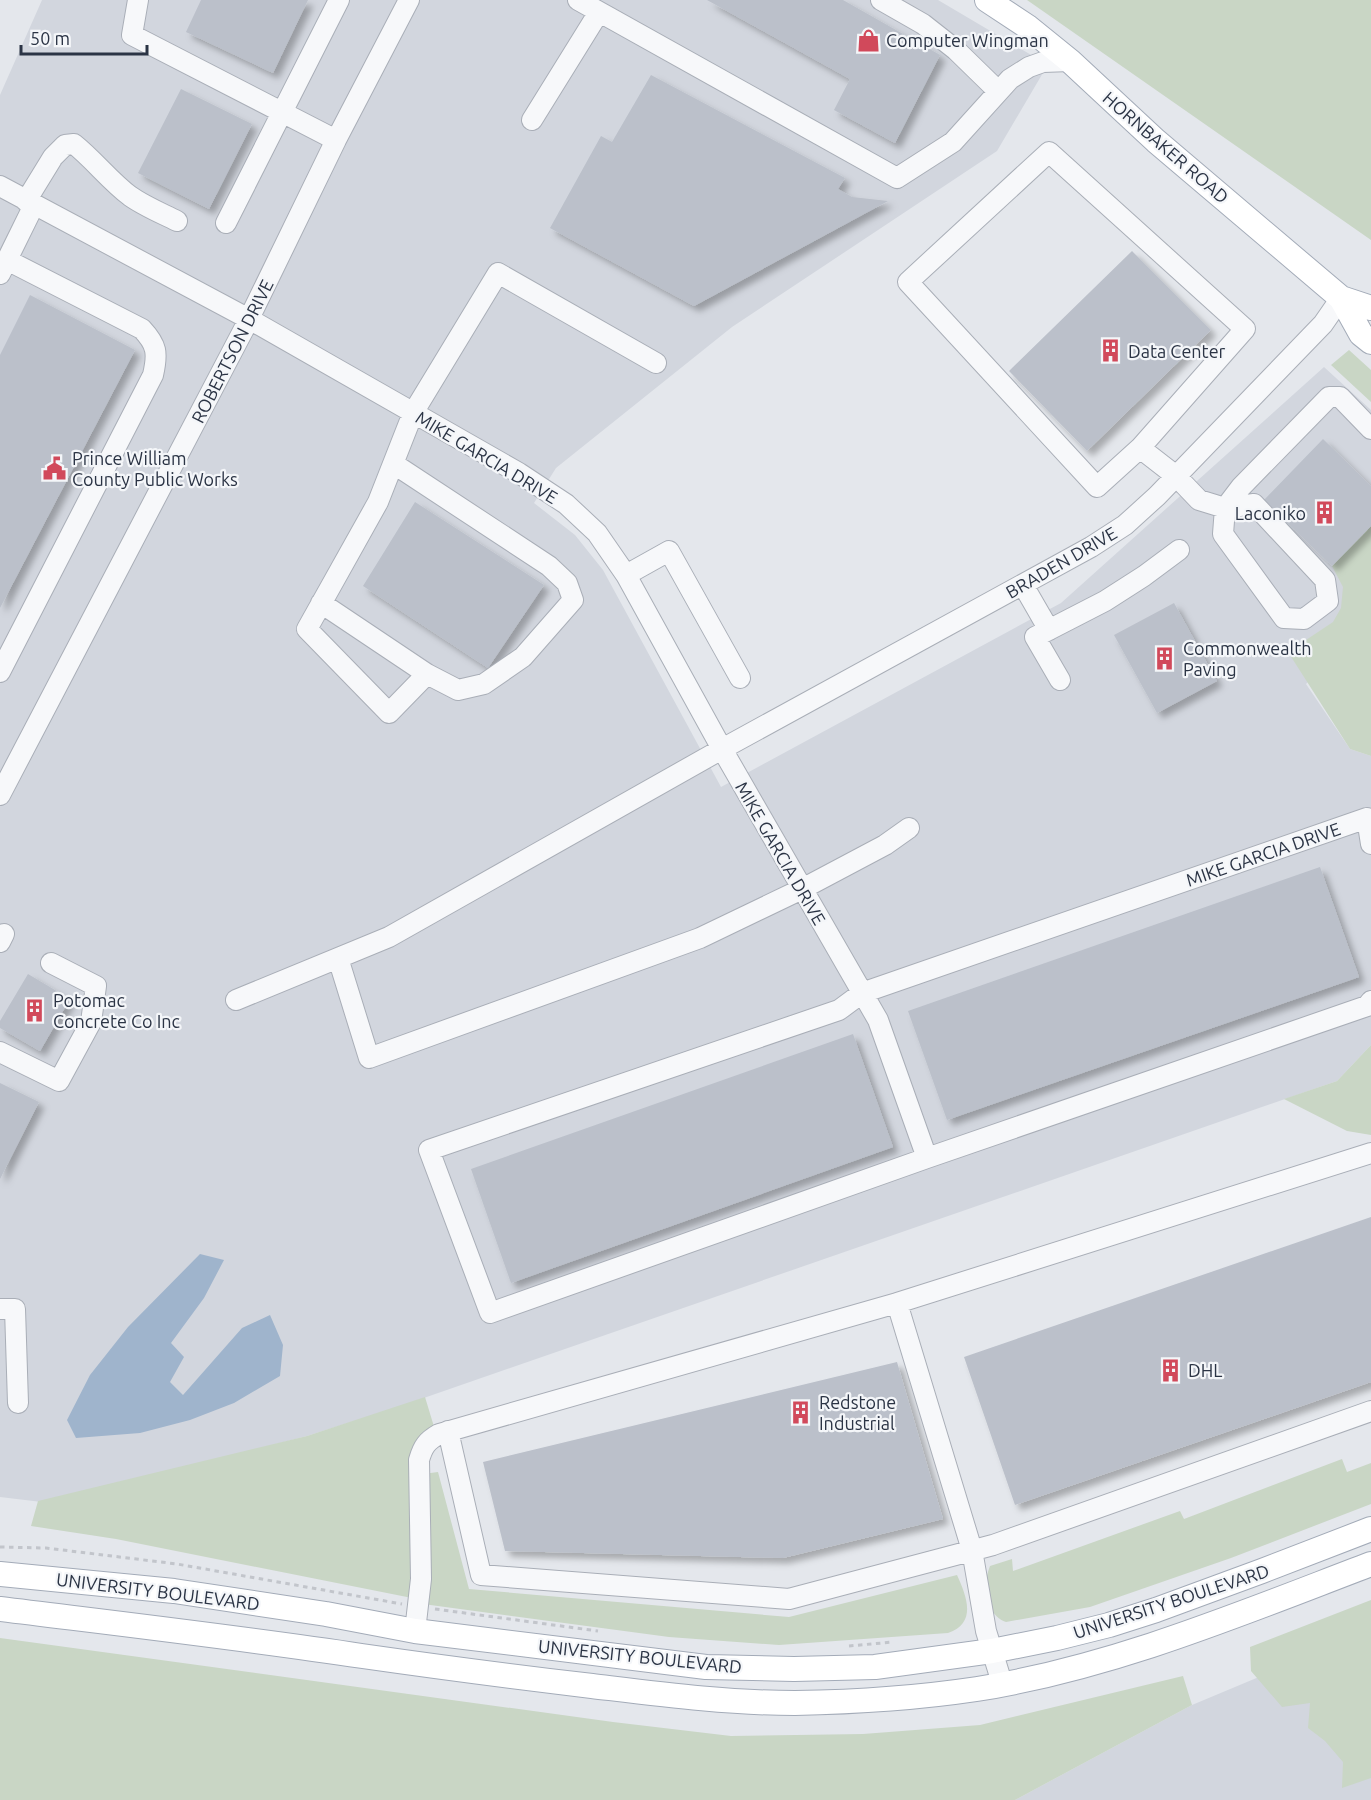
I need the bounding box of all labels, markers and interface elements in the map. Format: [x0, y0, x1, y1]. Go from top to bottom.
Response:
scale bar [21, 18, 147, 56]
shop icon: Computer Wingman [855, 27, 881, 53]
text: 50 m [30, 28, 70, 48]
place label: Computer Wingman [886, 30, 1049, 50]
street label: HORNBAKER ROAD [1099, 87, 1233, 207]
street label: ROBERTSON DRIVE [187, 276, 277, 426]
building icon: Data Center [1097, 338, 1123, 364]
place label: Data Center [1128, 341, 1226, 361]
street label: MIKE GARCIA DRIVE [413, 407, 561, 507]
place label: Prince William County Public Works [72, 448, 238, 489]
public building icon: Prince William County Public Works [41, 455, 67, 481]
building icon: Laconiko [1311, 500, 1337, 526]
place label: Laconiko [1235, 503, 1306, 523]
street label: BRADEN DRIVE [1002, 522, 1120, 602]
place label: Commonwealth Paving [1183, 638, 1312, 679]
building icon: Commonwealth Paving [1152, 645, 1178, 671]
street label: MIKE GARCIA DRIVE [732, 778, 830, 928]
street label: MIKE GARCIA DRIVE [1183, 818, 1343, 890]
place label: Potomac Concrete Co Inc [53, 990, 180, 1031]
building icon: Potomac Concrete Co Inc [22, 997, 48, 1023]
building icon: DHL [1157, 1357, 1183, 1383]
place label: DHL [1188, 1360, 1222, 1380]
place label: Redstone Industrial [819, 1392, 896, 1433]
building icon: Redstone Industrial [788, 1399, 814, 1425]
street label: UNIVERSITY BOULEVARD [1071, 1560, 1271, 1642]
street label: UNIVERSITY BOULEVARD [55, 1569, 261, 1613]
street label: UNIVERSITY BOULEVARD [537, 1635, 743, 1677]

